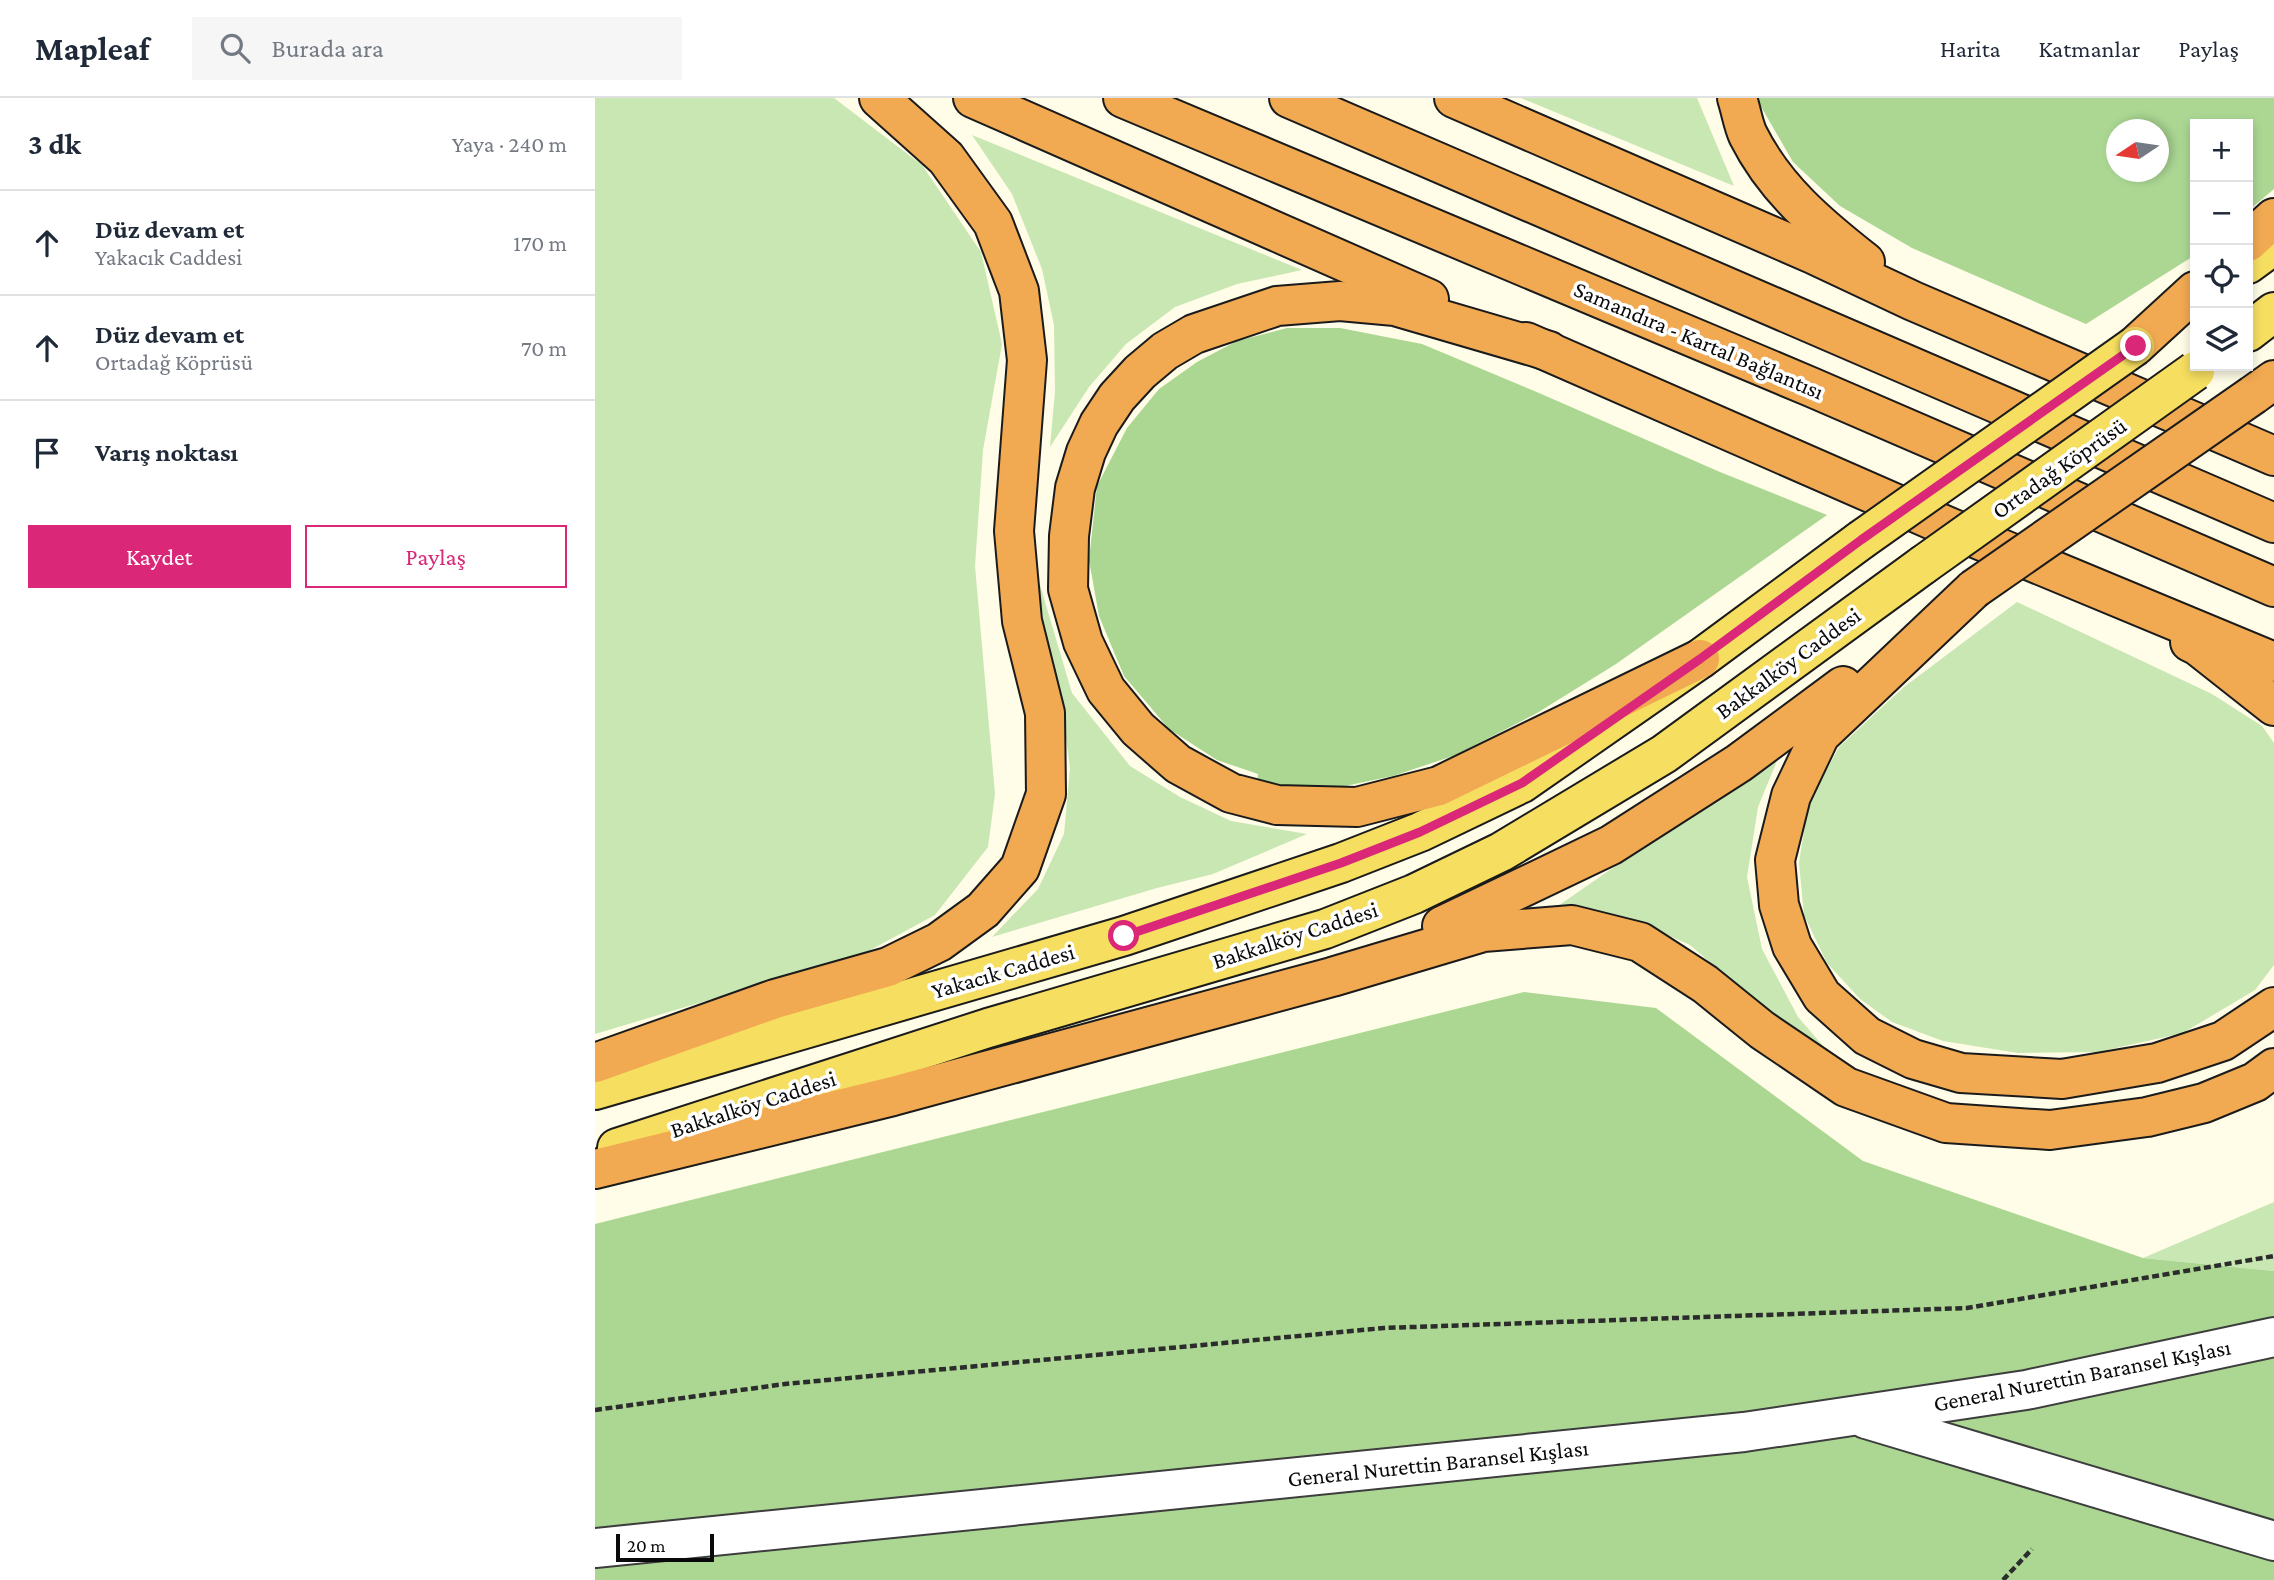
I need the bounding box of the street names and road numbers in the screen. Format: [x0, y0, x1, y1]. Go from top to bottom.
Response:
street label: Samandıra - Kartal Bağlantısı [1570, 276, 1828, 404]
street label: Ortadağ Köprüsü [1987, 412, 2131, 524]
street label: Bakkalköy Caddesi [1711, 602, 1865, 724]
street label: Bakkalköy Caddesi [1209, 896, 1381, 974]
street label: Yakacık Caddesi [929, 938, 1077, 1004]
street label: Bakkalköy Caddesi [667, 1065, 839, 1143]
street label: General Nurettin Baransel Kışlası [1931, 1333, 2233, 1417]
street label: General Nurettin Baransel Kışlası [1286, 1434, 1590, 1492]

